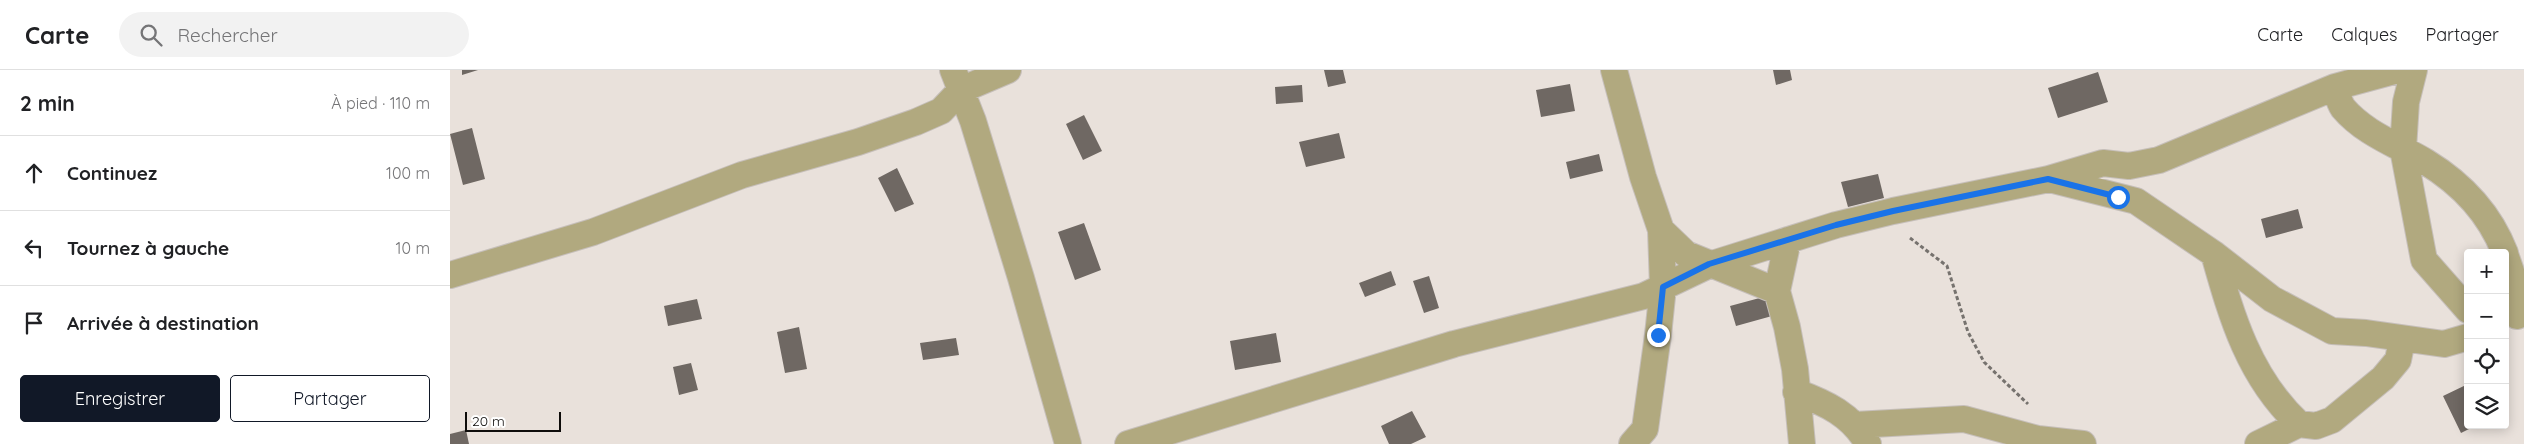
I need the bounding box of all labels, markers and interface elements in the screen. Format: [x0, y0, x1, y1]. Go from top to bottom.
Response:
search box [119, 12, 469, 57]
text: Carte [25, 20, 89, 50]
icon: search [137, 21, 165, 49]
text: Rechercher [177, 23, 278, 47]
text: Carte [2257, 23, 2303, 46]
text: Calques [2331, 23, 2398, 46]
text: Partager [2426, 23, 2499, 46]
text: 2 min [20, 90, 75, 116]
text: À pied · 110 m [331, 93, 430, 113]
icon: ahead [20, 159, 48, 187]
text: Continuez [67, 161, 157, 185]
text: 100 m [386, 163, 430, 183]
route start [2107, 186, 2130, 209]
icon: left [20, 234, 48, 262]
text: Tournez à gauche [67, 236, 229, 260]
text: 10 m [396, 238, 430, 258]
map controls [2464, 249, 2509, 429]
button: + [2464, 249, 2509, 294]
button: − [2464, 294, 2509, 339]
icon: arrive [20, 309, 48, 337]
text: Arrivée à destination [67, 311, 259, 335]
route end [1647, 324, 1670, 347]
button: locate [2464, 339, 2509, 384]
button: Enregistrer [20, 375, 220, 422]
button: Partager [230, 375, 430, 422]
button: layers [2464, 384, 2509, 429]
scale bar [465, 409, 561, 432]
text: 20 m [472, 412, 505, 430]

